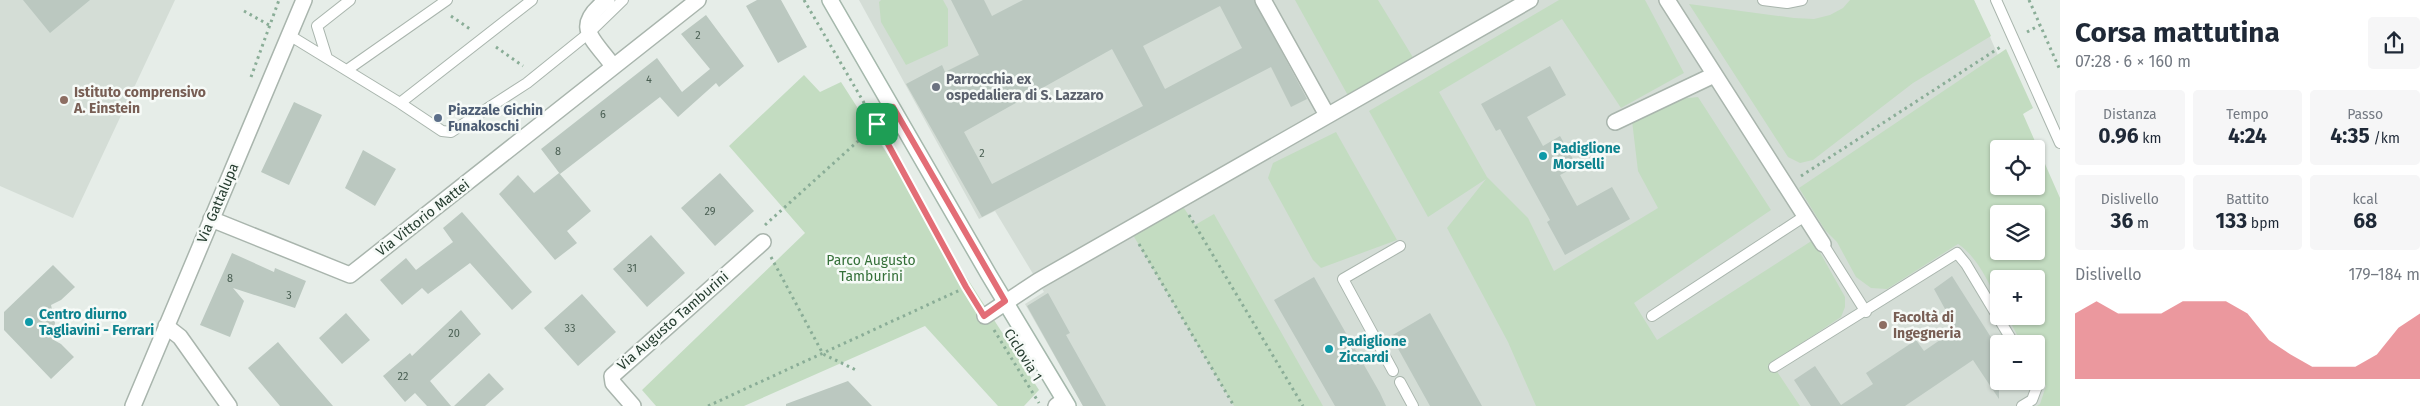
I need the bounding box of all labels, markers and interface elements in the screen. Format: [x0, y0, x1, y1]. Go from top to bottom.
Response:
text: Corsa mattutina [2075, 16, 2280, 49]
button: share [2368, 17, 2420, 69]
house number: 2 [695, 29, 701, 42]
text: 07:28 · 6 × 160 m [2075, 52, 2191, 71]
place label: Parrocchia ex ospedaliera di S. Lazzaro [946, 71, 1104, 104]
house number: 4 [646, 73, 652, 86]
marker: Parrocchia ex ospedaliera di S. Lazzaro [930, 81, 942, 93]
place label: Istituto comprensivo A. Einstein [73, 84, 206, 117]
marker: Istituto comprensivo A. Einstein [58, 94, 70, 106]
place label: Piazzale Gichin Funakoschi [448, 102, 543, 135]
pin [856, 103, 898, 145]
text: Distanza [2103, 106, 2157, 123]
text: Tempo [2226, 106, 2269, 123]
text: Passo [2347, 106, 2383, 123]
house number: 6 [600, 108, 606, 121]
icon: arrive [863, 110, 891, 138]
marker: Piazzale Gichin Funakoschi [432, 112, 444, 124]
text: 0.96 [2098, 123, 2139, 149]
text: 4:24 [2228, 123, 2267, 149]
text: 4:35 [2330, 123, 2370, 149]
text: km [2139, 130, 2162, 147]
text: /km [2370, 130, 2400, 147]
place label: Padiglione Morselli [1553, 140, 1621, 173]
map controls [1990, 140, 2045, 390]
button: locate [1990, 140, 2045, 195]
house number: 8 [555, 145, 561, 158]
house number: 2 [979, 147, 985, 160]
marker: Padiglione Morselli [1537, 150, 1549, 162]
street label: Via Gattalupa [194, 161, 242, 245]
street label: Via Vittorio Mattei [373, 176, 473, 260]
text: Dislivello [2101, 191, 2159, 208]
text: Battito [2226, 191, 2269, 208]
text: kcal [2353, 191, 2378, 208]
house number: 29 [704, 205, 716, 218]
button: layers [1990, 205, 2045, 260]
text: 36 [2111, 208, 2133, 234]
text: 133 [2216, 208, 2247, 234]
text: 68 [2353, 208, 2377, 234]
text: m [2133, 215, 2149, 232]
text: bpm [2247, 215, 2279, 232]
park label: Parco Augusto Tamburini [826, 252, 916, 285]
house number: 31 [627, 262, 637, 275]
text: Dislivello [2075, 265, 2142, 284]
text: 179–184 m [2348, 265, 2420, 284]
street label: Via Augusto Tamburini [614, 268, 732, 374]
button: + [1990, 270, 2045, 325]
house number: 8 [227, 272, 233, 285]
house number: 3 [286, 289, 292, 302]
place label: Centro diurno Tagliavini - Ferrari [39, 306, 154, 339]
place label: Facoltà di Ingegneria [1893, 309, 1961, 342]
marker: Centro diurno Tagliavini - Ferrari [23, 316, 35, 328]
marker: Facoltà di Ingegneria [1877, 319, 1889, 331]
house number: 33 [565, 322, 575, 335]
street label: Ciclovia 1 [1000, 326, 1046, 384]
house number: 20 [448, 327, 460, 340]
place label: Padiglione Ziccardi [1339, 333, 1407, 366]
button: − [1990, 335, 2045, 390]
marker: Padiglione Ziccardi [1323, 343, 1335, 355]
house number: 22 [398, 370, 408, 383]

